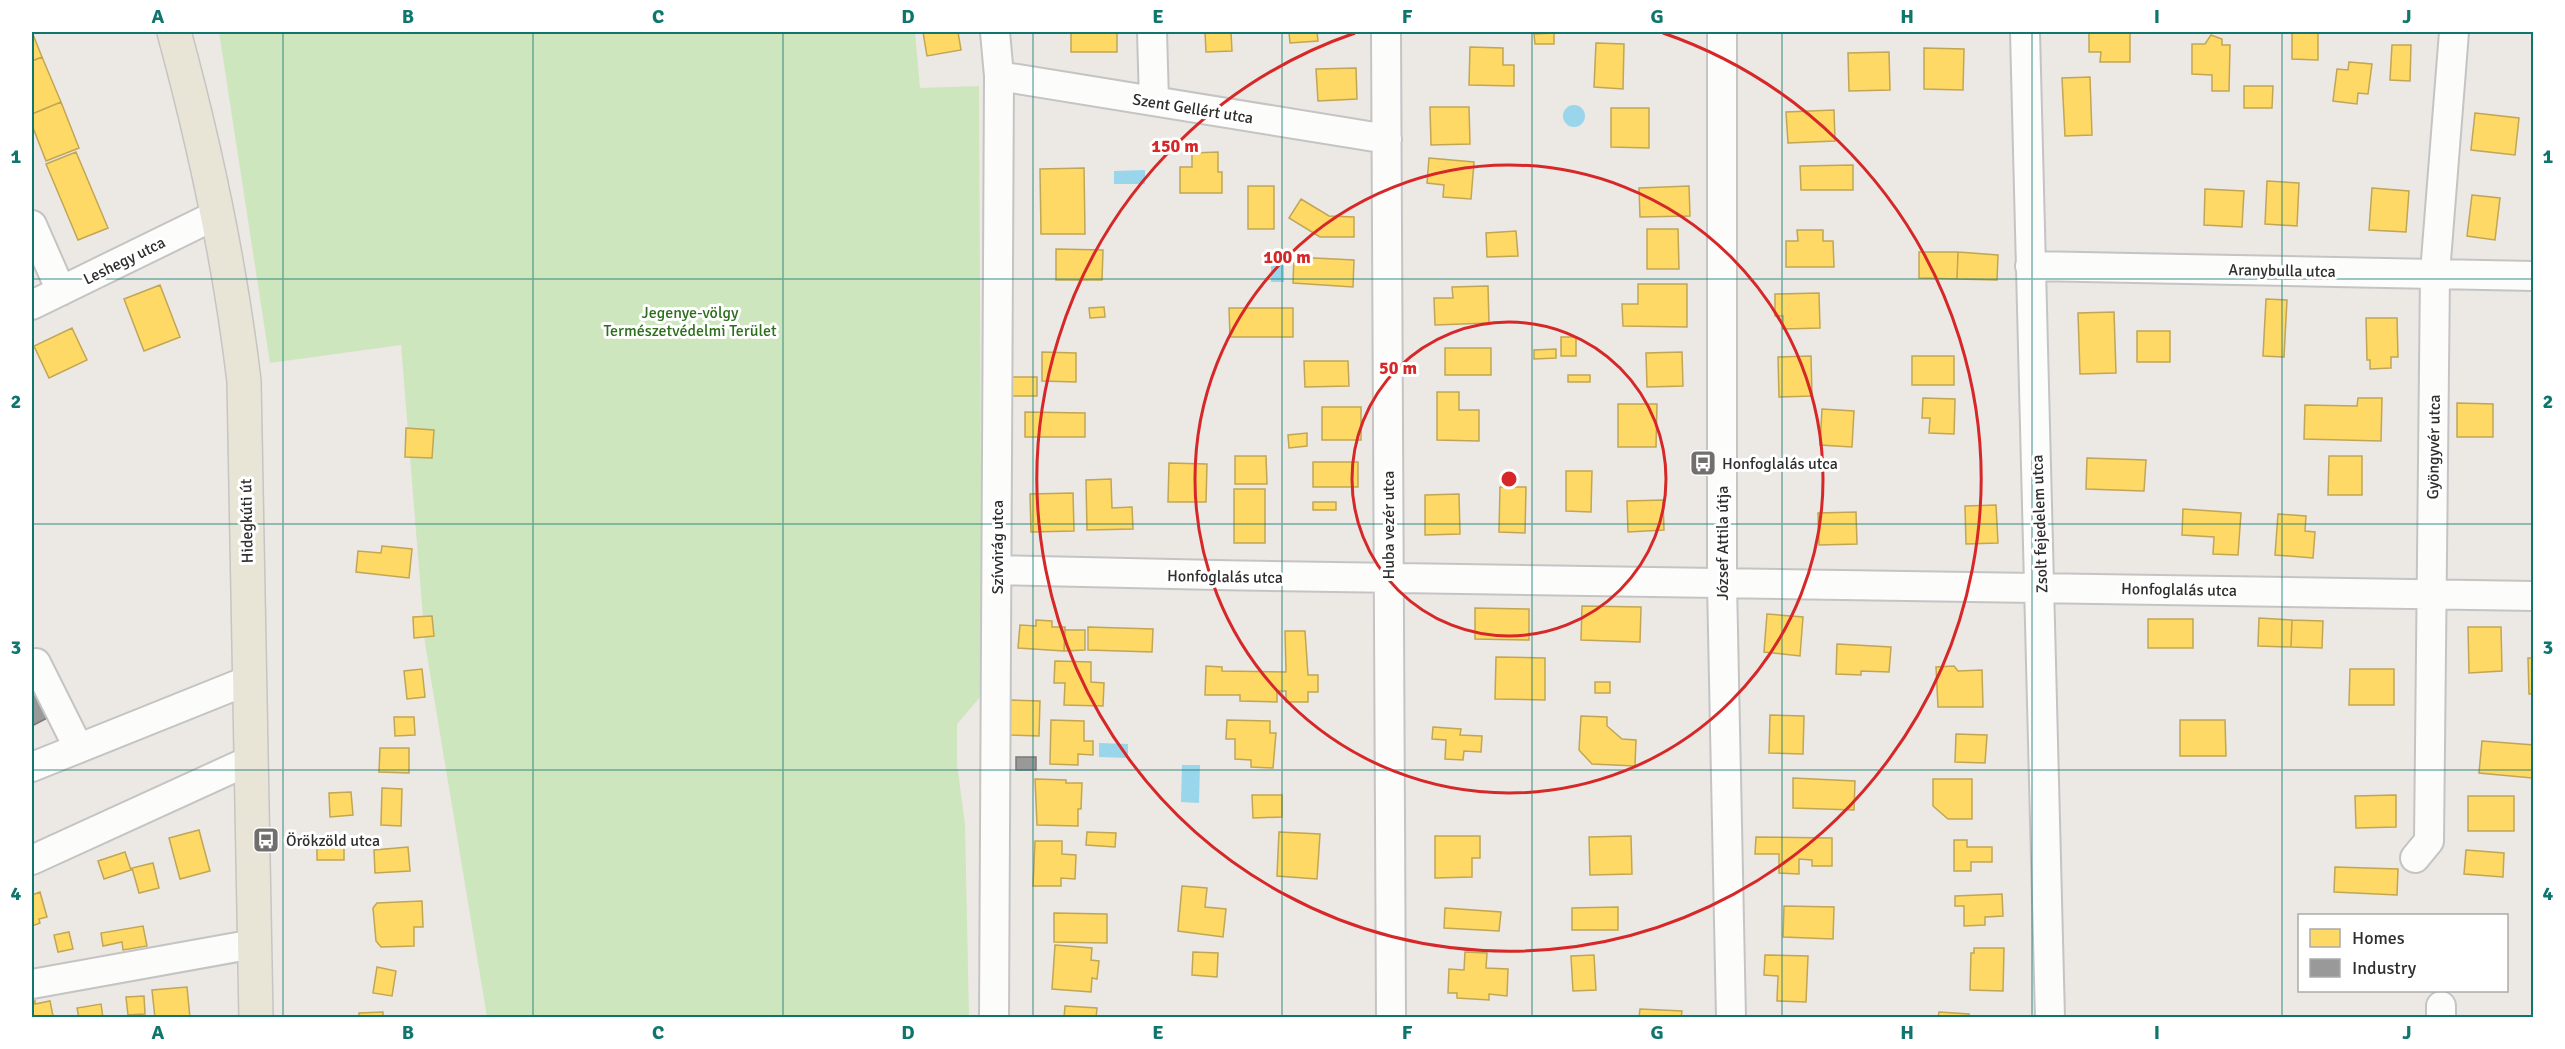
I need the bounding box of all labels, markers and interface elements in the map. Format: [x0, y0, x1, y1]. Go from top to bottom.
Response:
text: A [152, 4, 165, 29]
text: B [402, 4, 414, 29]
text: C [652, 4, 664, 29]
text: D [901, 4, 915, 29]
text: E [1152, 4, 1164, 29]
text: F [1402, 4, 1413, 29]
text: G [1650, 4, 1664, 29]
text: H [1900, 4, 1914, 29]
text: I [2154, 4, 2160, 29]
text: J [2402, 4, 2412, 29]
street label: Szent Gellért utca [1131, 90, 1255, 128]
text: 150 m [1151, 135, 1199, 157]
text: 1 [11, 144, 22, 169]
text: 1 [2543, 144, 2554, 169]
street label: Leshegy utca [80, 232, 169, 289]
text: 100 m [1263, 246, 1311, 268]
street label: Aranybulla utca [2228, 260, 2336, 282]
park label: Jegenye-völgy Természetvédelmi Terület [603, 303, 777, 341]
text: 50 m [1379, 357, 1417, 379]
text: 2 [11, 389, 21, 414]
text: 2 [2543, 389, 2553, 414]
street label: Gyöngyvér utca [2423, 394, 2445, 500]
bus stop icon: Honfoglalás utca [1688, 448, 1718, 478]
place label: Honfoglalás utca [1722, 454, 1838, 474]
street label: Zsolt fejedelem utca [2028, 454, 2052, 594]
centre of rings [1499, 469, 1519, 489]
street label: Huba vezér utca [1379, 471, 1399, 579]
street label: Hidegkúti út [236, 478, 258, 563]
street label: József Attila útja [1713, 486, 1733, 600]
street label: Szívvirág utca [988, 500, 1008, 594]
street label: Honfoglalás utca [1167, 566, 1283, 588]
street label: Honfoglalás utca [2121, 579, 2237, 601]
text: 3 [11, 635, 21, 660]
text: 3 [2543, 635, 2553, 660]
bus stop icon: Örökzöld utca [251, 825, 281, 855]
place label: Örökzöld utca [286, 831, 380, 851]
text: 4 [11, 881, 22, 906]
text: 4 [2543, 881, 2554, 906]
legend [2298, 914, 2508, 992]
text: Homes [2352, 927, 2405, 949]
text: Industry [2352, 957, 2417, 979]
text: A [152, 1020, 165, 1045]
text: B [402, 1020, 414, 1045]
text: C [652, 1020, 664, 1045]
text: D [901, 1020, 915, 1045]
text: E [1152, 1020, 1164, 1045]
text: F [1402, 1020, 1413, 1045]
text: G [1650, 1020, 1664, 1045]
text: H [1900, 1020, 1914, 1045]
text: I [2154, 1020, 2160, 1045]
text: J [2402, 1020, 2412, 1045]

